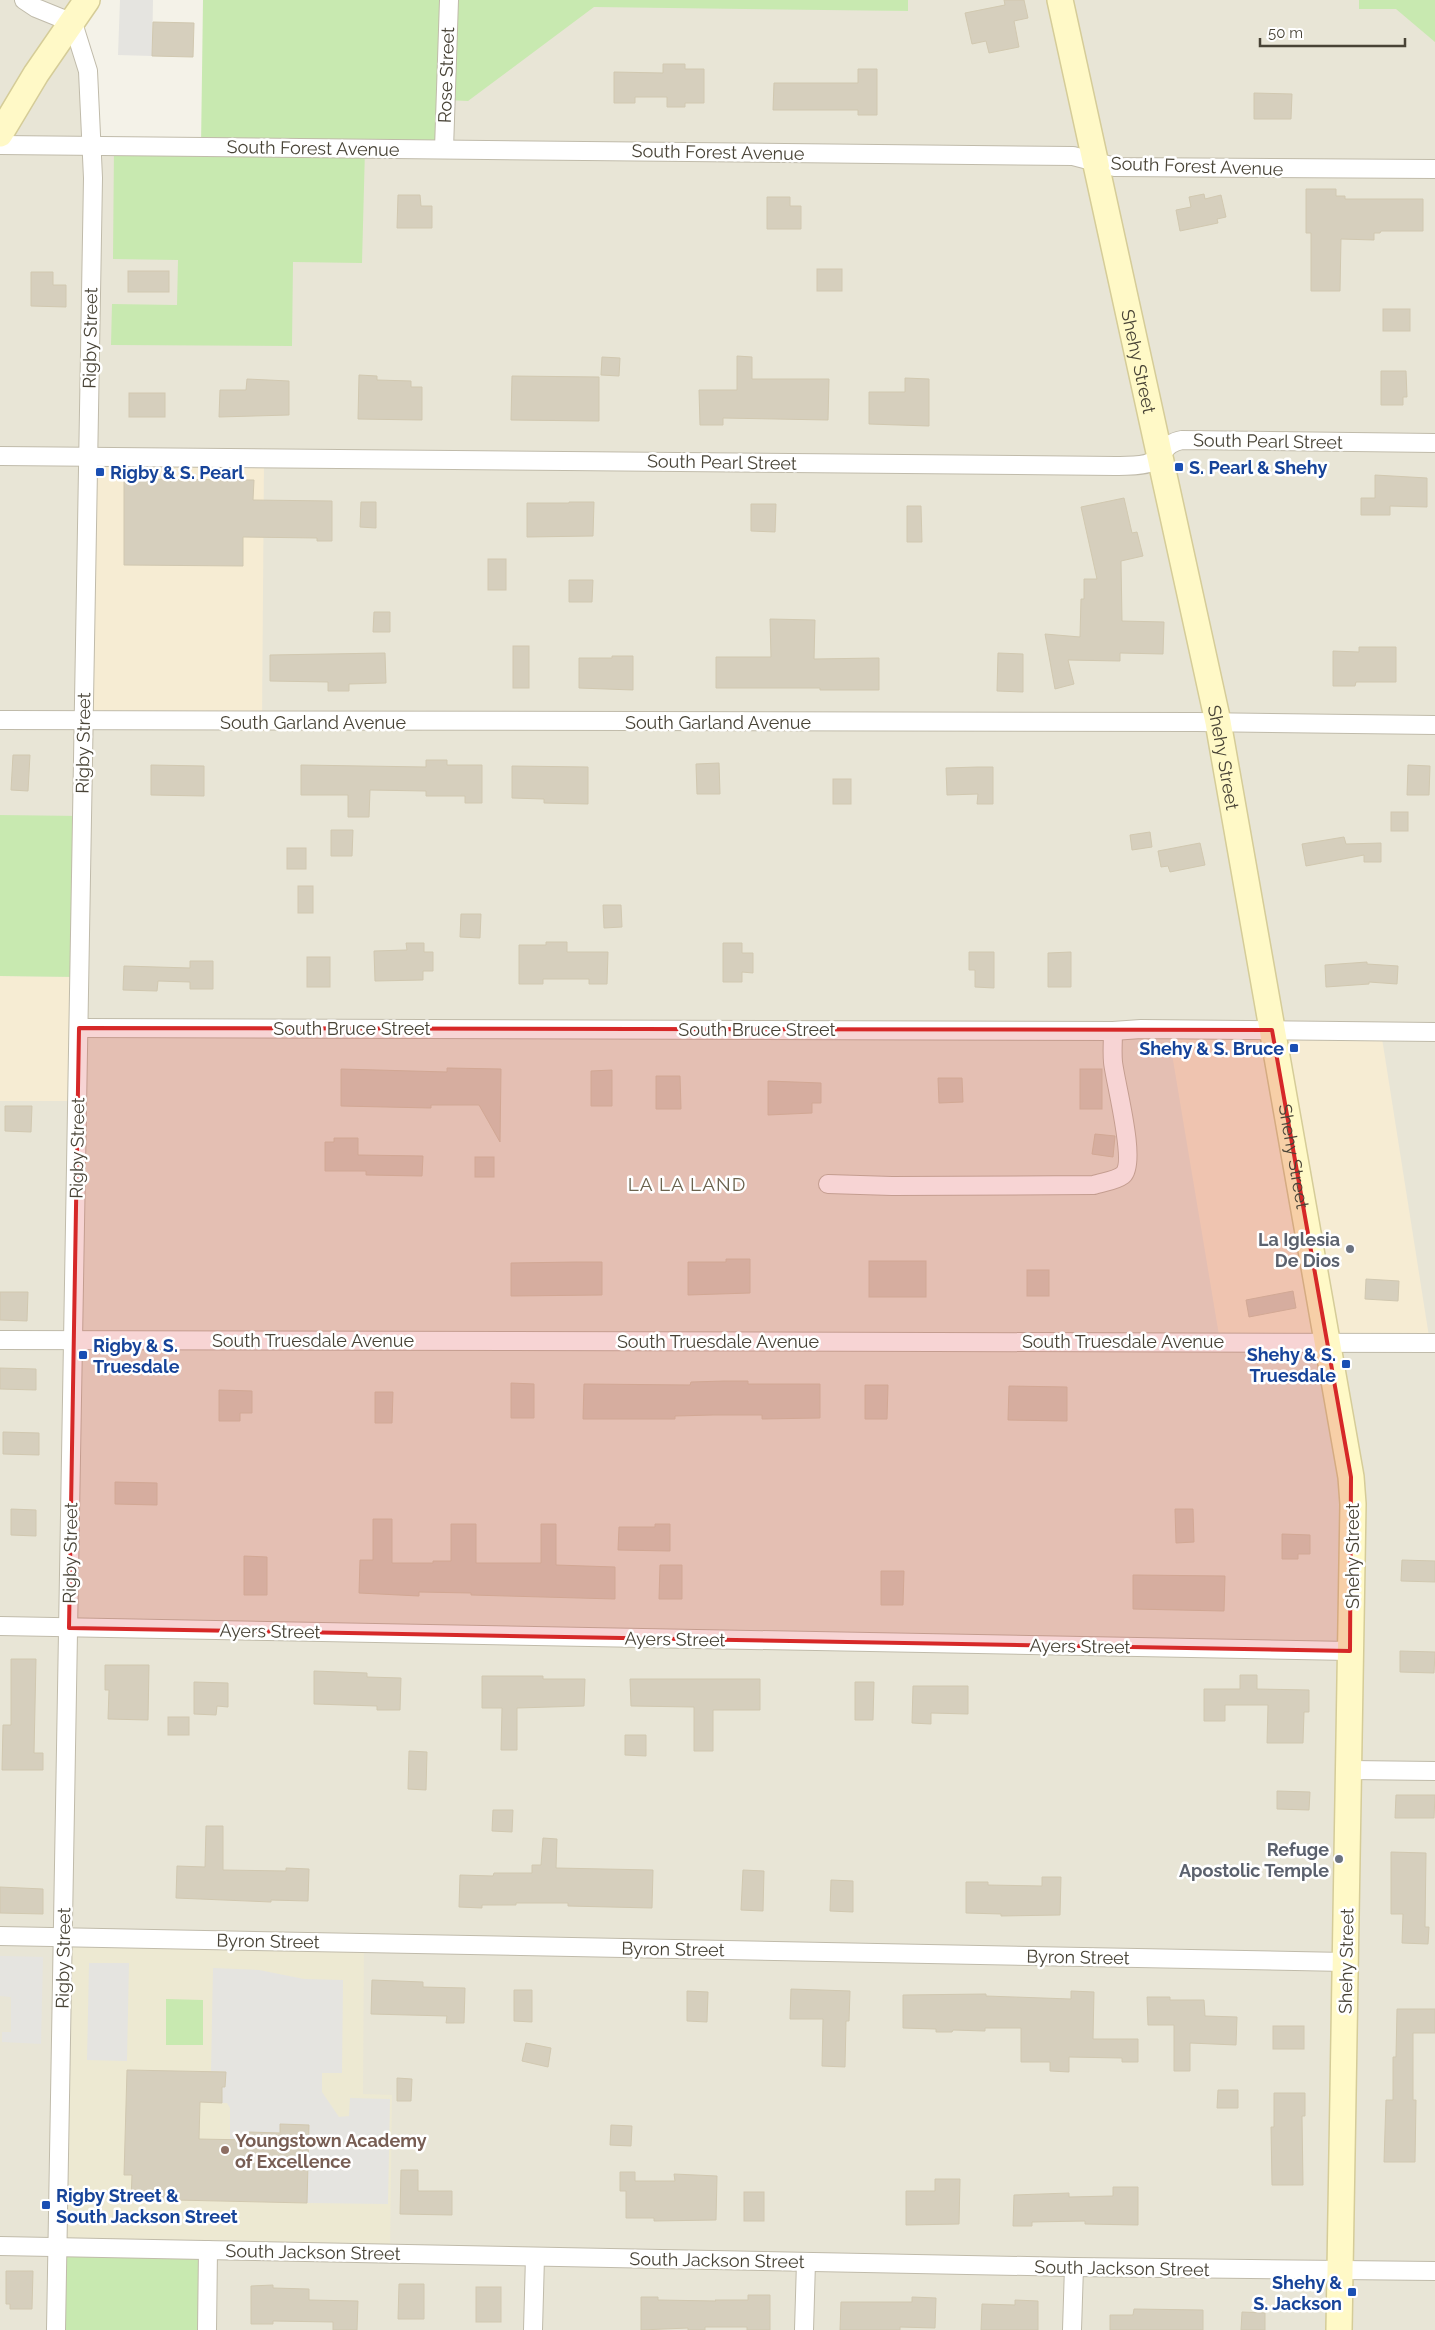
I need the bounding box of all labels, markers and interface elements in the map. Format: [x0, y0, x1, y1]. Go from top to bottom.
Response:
scale bar [1260, 15, 1405, 47]
text: 50 m [1268, 24, 1303, 42]
street label: Rose Street [434, 27, 458, 123]
street label: South Forest Avenue [226, 136, 400, 160]
street label: South Forest Avenue [631, 140, 805, 164]
street label: South Forest Avenue [1110, 152, 1284, 180]
street label: Rigby Street [79, 287, 101, 389]
street label: Shehy Street [1117, 307, 1161, 416]
street label: South Pearl Street [1193, 429, 1343, 453]
street label: South Pearl Street [647, 450, 797, 474]
place label: S. Pearl & Shehy [1189, 457, 1328, 478]
marker: S. Pearl & Shehy [1173, 461, 1185, 473]
place label: Rigby & S. Pearl [110, 462, 244, 483]
marker: Rigby & S. Pearl [94, 466, 106, 478]
street label: Rigby Street [72, 692, 94, 794]
street label: Shehy Street [1204, 703, 1244, 811]
street label: South Garland Avenue [220, 712, 406, 733]
street label: South Garland Avenue [625, 712, 811, 733]
street label: South Bruce Street [273, 1018, 431, 1039]
street label: South Bruce Street [678, 1019, 836, 1040]
place label: Shehy & S. Bruce [1139, 1038, 1284, 1059]
marker: Shehy & S. Bruce [1288, 1042, 1300, 1054]
street label: Rigby Street [66, 1097, 88, 1199]
street label: Shehy Street [1275, 1102, 1314, 1210]
district label: LA LA LAND [628, 1173, 746, 1195]
place label: La Iglesia De Dios [1258, 1229, 1340, 1271]
marker: La Iglesia De Dios [1344, 1243, 1356, 1255]
street label: South Truesdale Avenue [212, 1330, 415, 1351]
street label: South Truesdale Avenue [617, 1331, 820, 1352]
street label: South Truesdale Avenue [1022, 1331, 1225, 1352]
place label: Rigby & S. Truesdale [93, 1335, 180, 1377]
place label: Shehy & S. Truesdale [1247, 1344, 1336, 1386]
marker: Rigby & S. Truesdale [77, 1349, 89, 1361]
marker: Shehy & S. Truesdale [1340, 1358, 1352, 1370]
street label: Rigby Street [59, 1502, 81, 1604]
street label: Shehy Street [1342, 1503, 1363, 1609]
street label: Ayers Street [219, 1620, 321, 1642]
street label: Ayers Street [624, 1628, 726, 1650]
street label: Ayers Street [1029, 1635, 1131, 1657]
place label: Refuge Apostolic Temple [1179, 1839, 1329, 1881]
marker: Refuge Apostolic Temple [1333, 1853, 1345, 1865]
street label: Rigby Street [52, 1907, 74, 2009]
street label: Shehy Street [1335, 1908, 1357, 2014]
street label: Byron Street [216, 1930, 320, 1952]
street label: Byron Street [621, 1938, 725, 1960]
street label: Byron Street [1026, 1946, 1130, 1968]
place label: Youngstown Academy of Excellence [235, 2130, 427, 2172]
marker: Youngstown Academy of Excellence [219, 2144, 231, 2156]
place label: Rigby Street & South Jackson Street [56, 2185, 238, 2227]
marker: Rigby Street & South Jackson Street [40, 2199, 52, 2211]
street label: South Jackson Street [225, 2240, 401, 2264]
street label: South Jackson Street [629, 2248, 805, 2272]
street label: South Jackson Street [1034, 2256, 1210, 2280]
place label: Shehy & S. Jackson [1253, 2272, 1342, 2314]
marker: Shehy & S. Jackson [1346, 2286, 1358, 2298]

